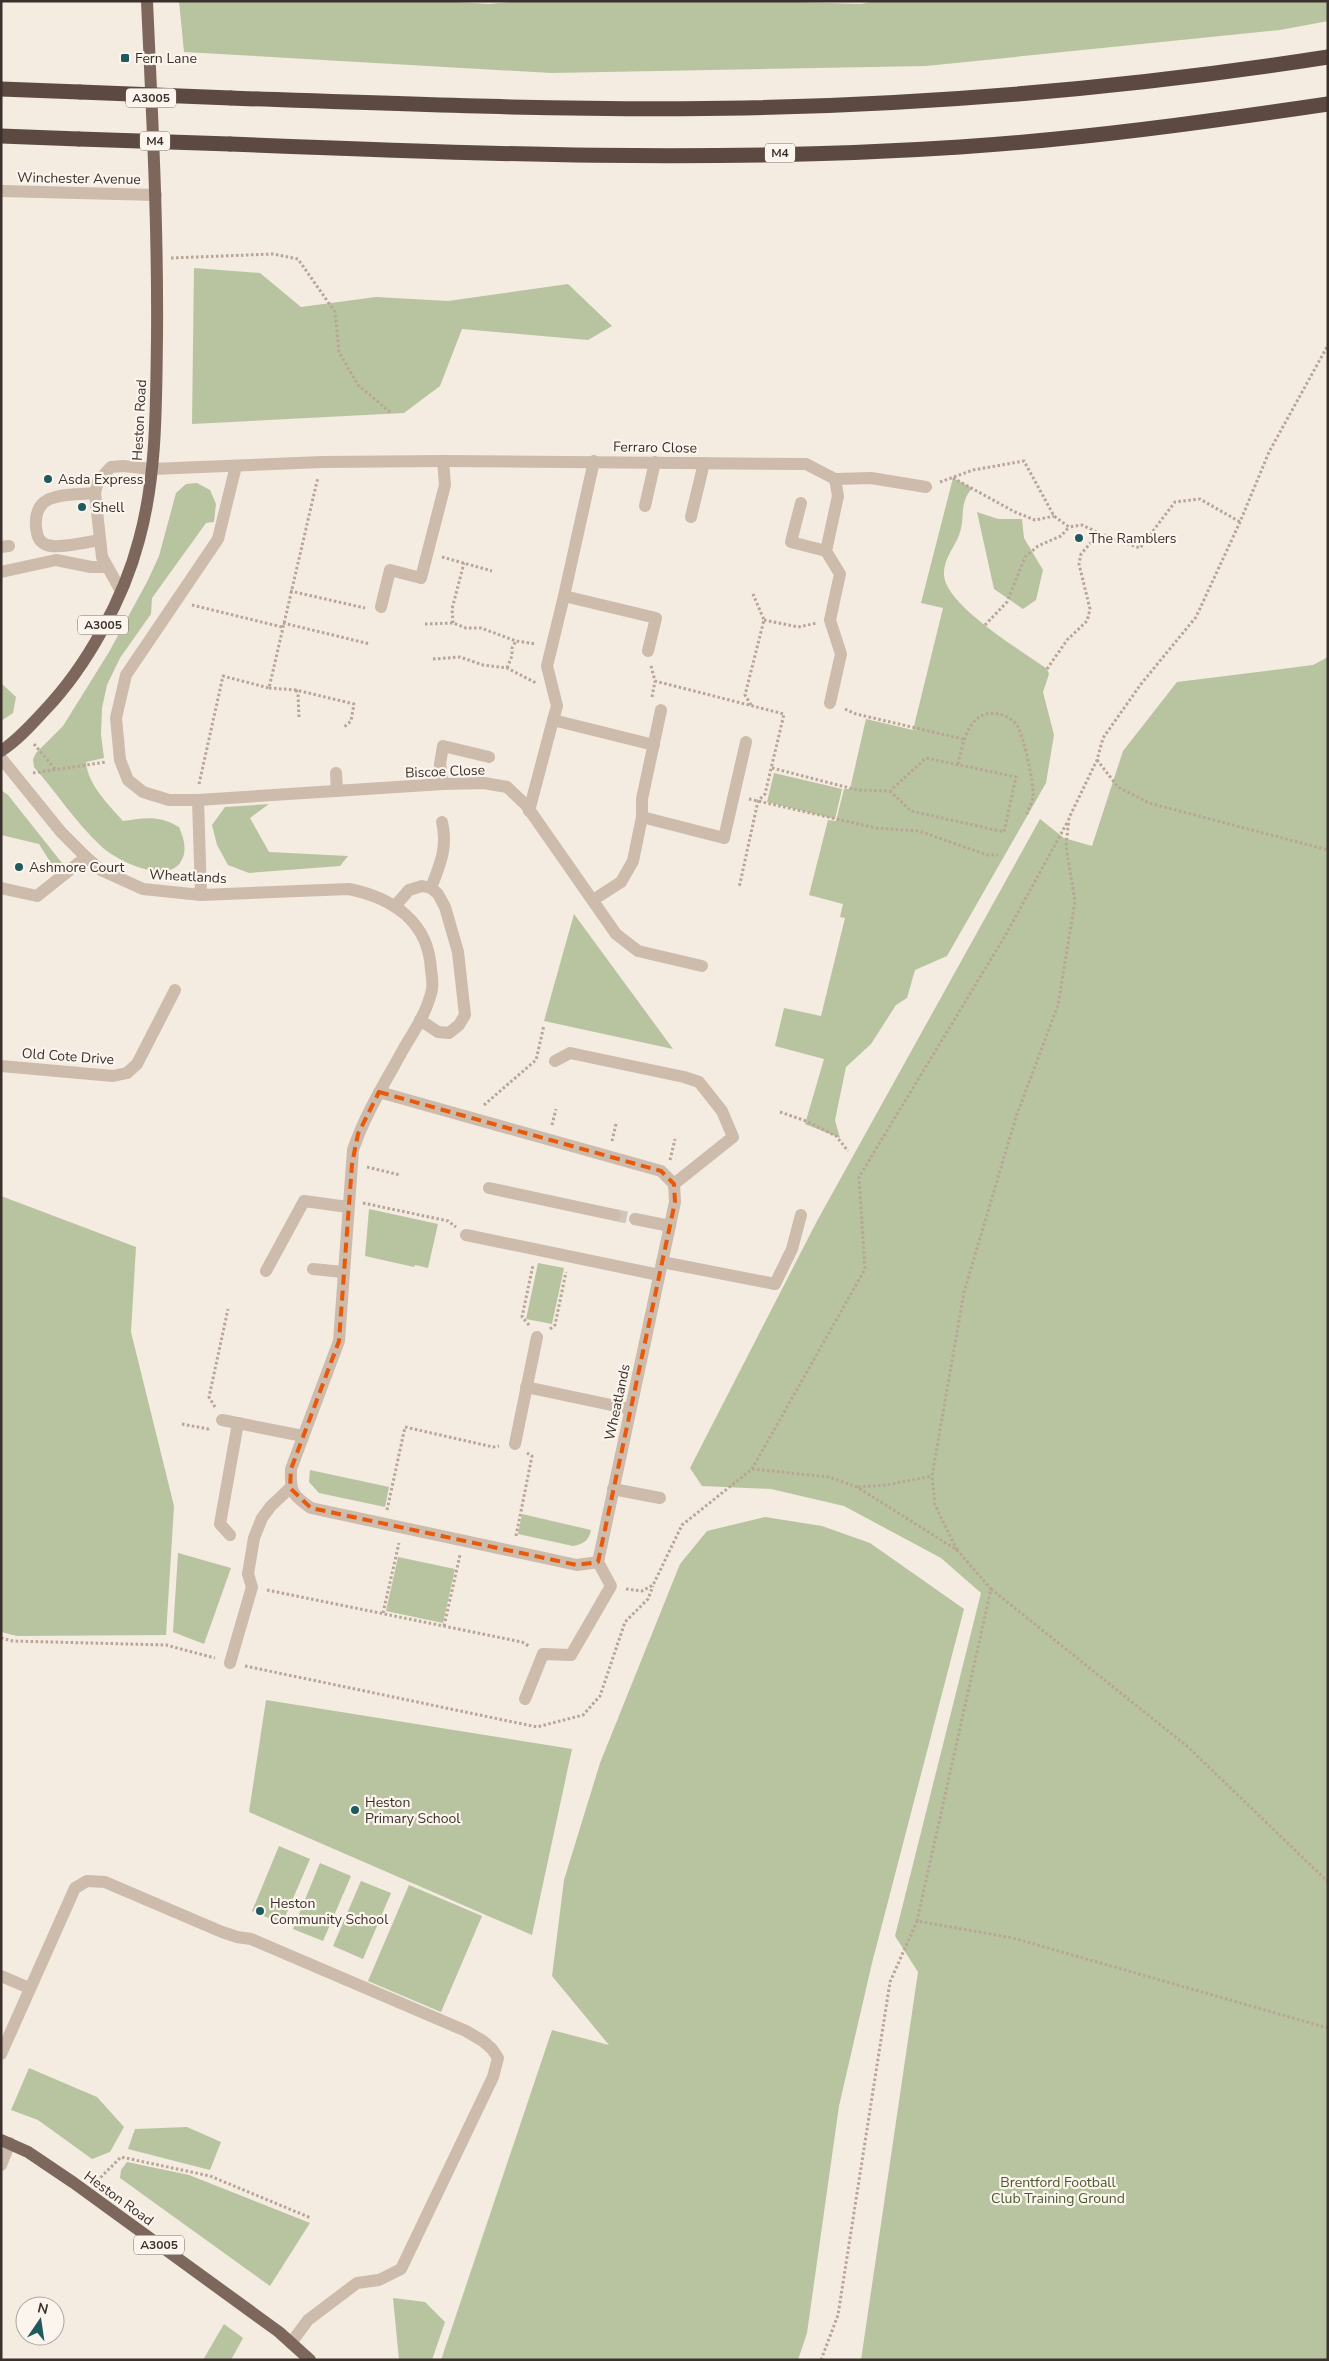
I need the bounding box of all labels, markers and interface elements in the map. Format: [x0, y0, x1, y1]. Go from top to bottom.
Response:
place label: Fern Lane [135, 49, 197, 68]
marker: Fern Lane [119, 52, 131, 64]
road number: A3005 [126, 89, 176, 108]
road number: M4 [140, 132, 170, 150]
road number: M4 [765, 144, 795, 162]
street label: Winchester Avenue [17, 168, 141, 189]
street label: Heston Road [128, 379, 151, 461]
street label: Ferraro Close [613, 437, 697, 458]
place label: Asda Express [58, 470, 144, 489]
marker: Asda Express [42, 473, 54, 485]
place label: Shell [92, 498, 125, 517]
marker: Shell [76, 501, 88, 513]
place label: The Ramblers [1089, 529, 1177, 548]
marker: The Ramblers [1073, 532, 1085, 544]
road number: A3005 [78, 616, 128, 634]
street label: Biscoe Close [405, 761, 485, 782]
place label: Ashmore Court [29, 858, 124, 877]
marker: Ashmore Court [13, 861, 25, 873]
street label: Wheatlands [149, 865, 227, 888]
street label: Old Cote Drive [21, 1044, 115, 1069]
street label: Wheatlands [600, 1362, 635, 1442]
place label: Heston Primary School [365, 1793, 461, 1828]
marker: Heston Primary School [349, 1804, 361, 1816]
place label: Heston Community School [270, 1894, 389, 1929]
marker: Heston Community School [254, 1905, 266, 1917]
street label: Heston Road [80, 2167, 157, 2230]
park label: Brentford Football Club Training Ground [991, 2173, 1125, 2208]
road number: A3005 [134, 2236, 184, 2254]
north arrow [15, 2296, 65, 2346]
text: N [36, 2298, 50, 2319]

